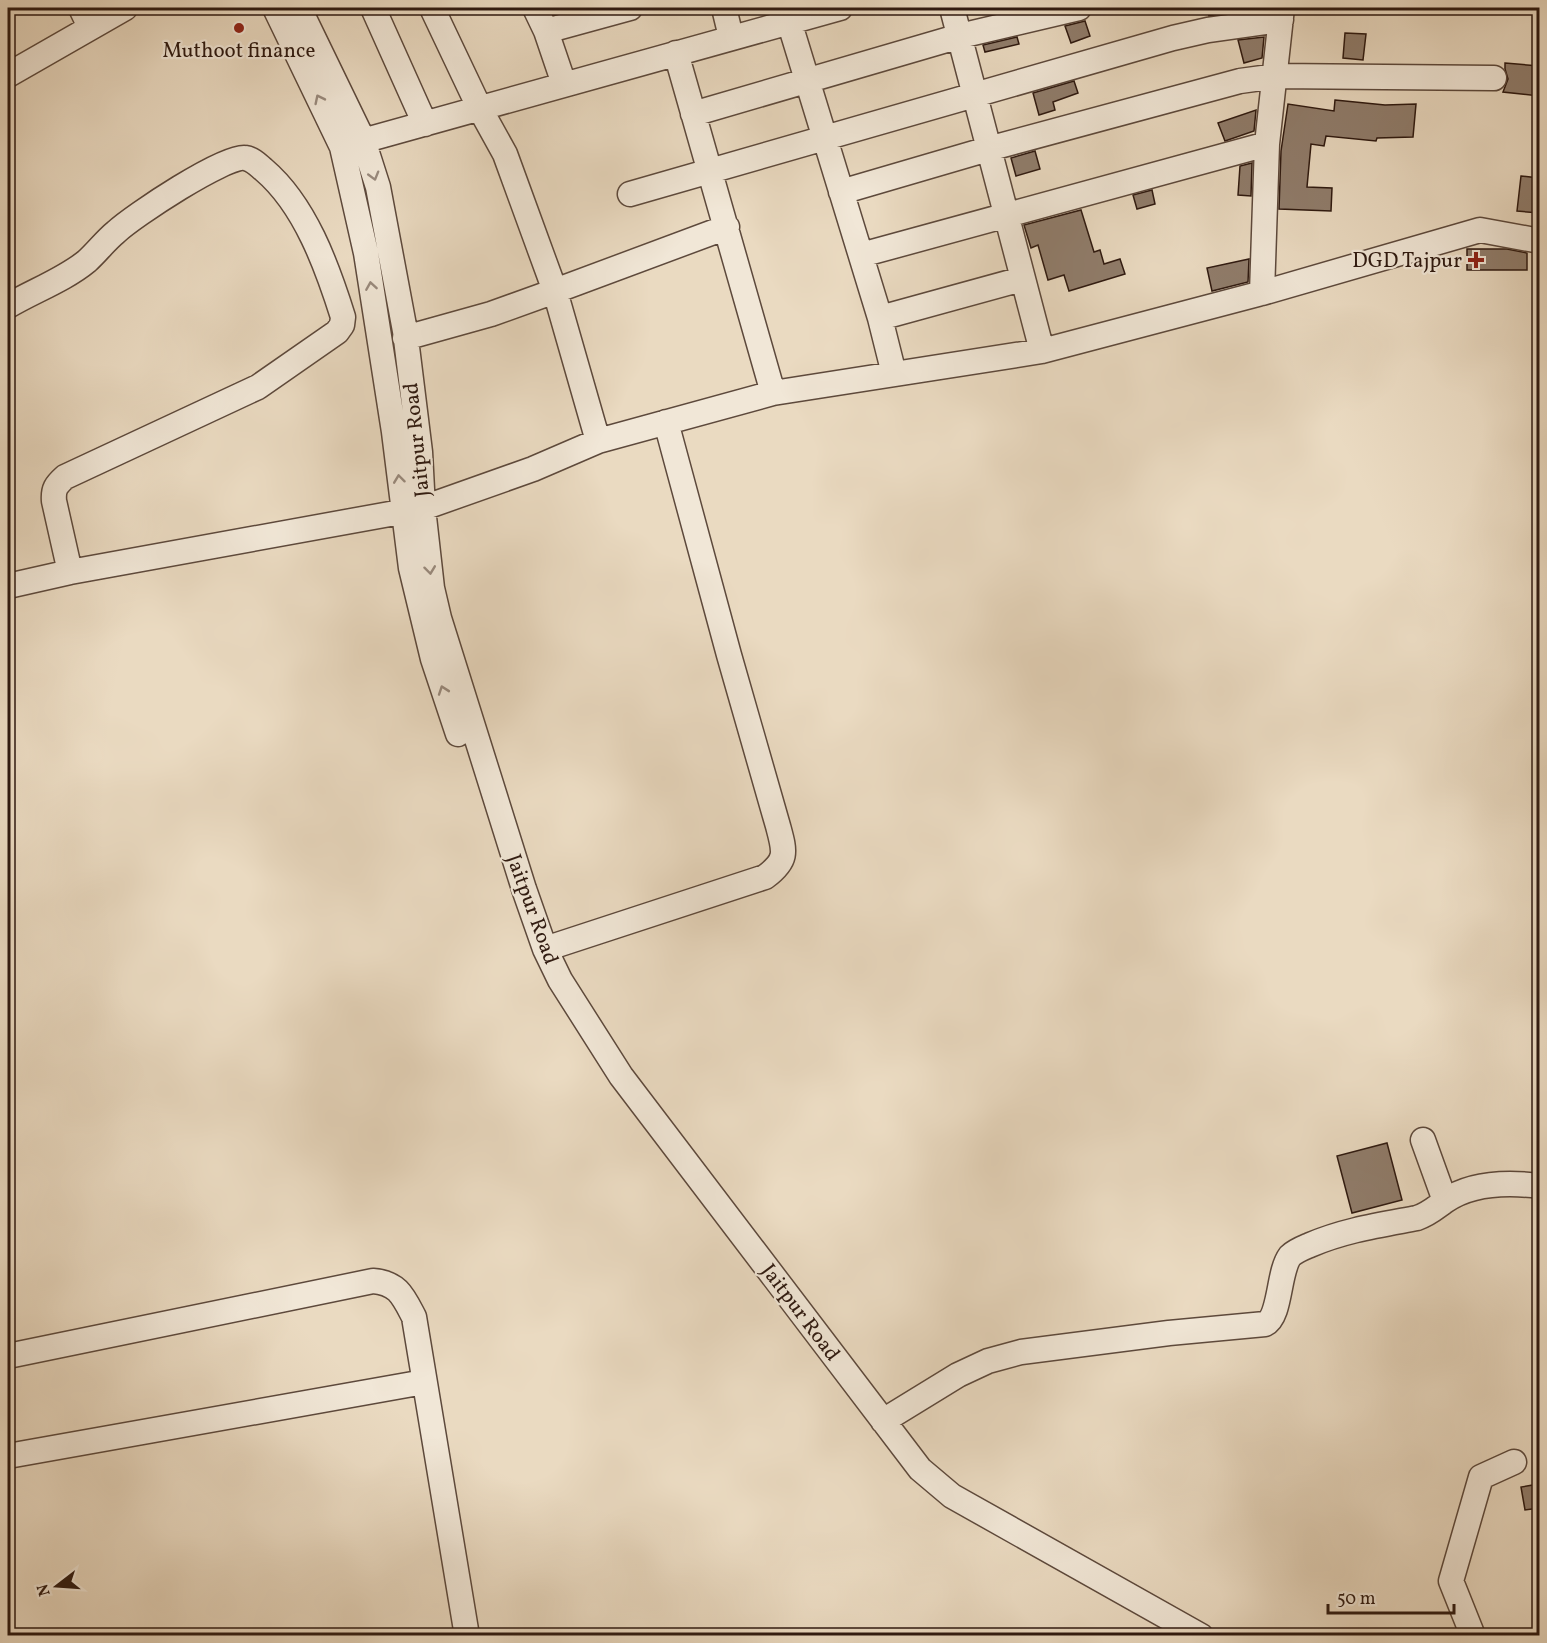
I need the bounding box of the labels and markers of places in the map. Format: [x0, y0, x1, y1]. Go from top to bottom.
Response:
marker: Muthoot finance [232, 21, 246, 35]
place label: Muthoot finance [163, 37, 315, 66]
place label: DGD Tajpur [1352, 247, 1462, 276]
marker: DGD Tajpur [1467, 251, 1485, 269]

